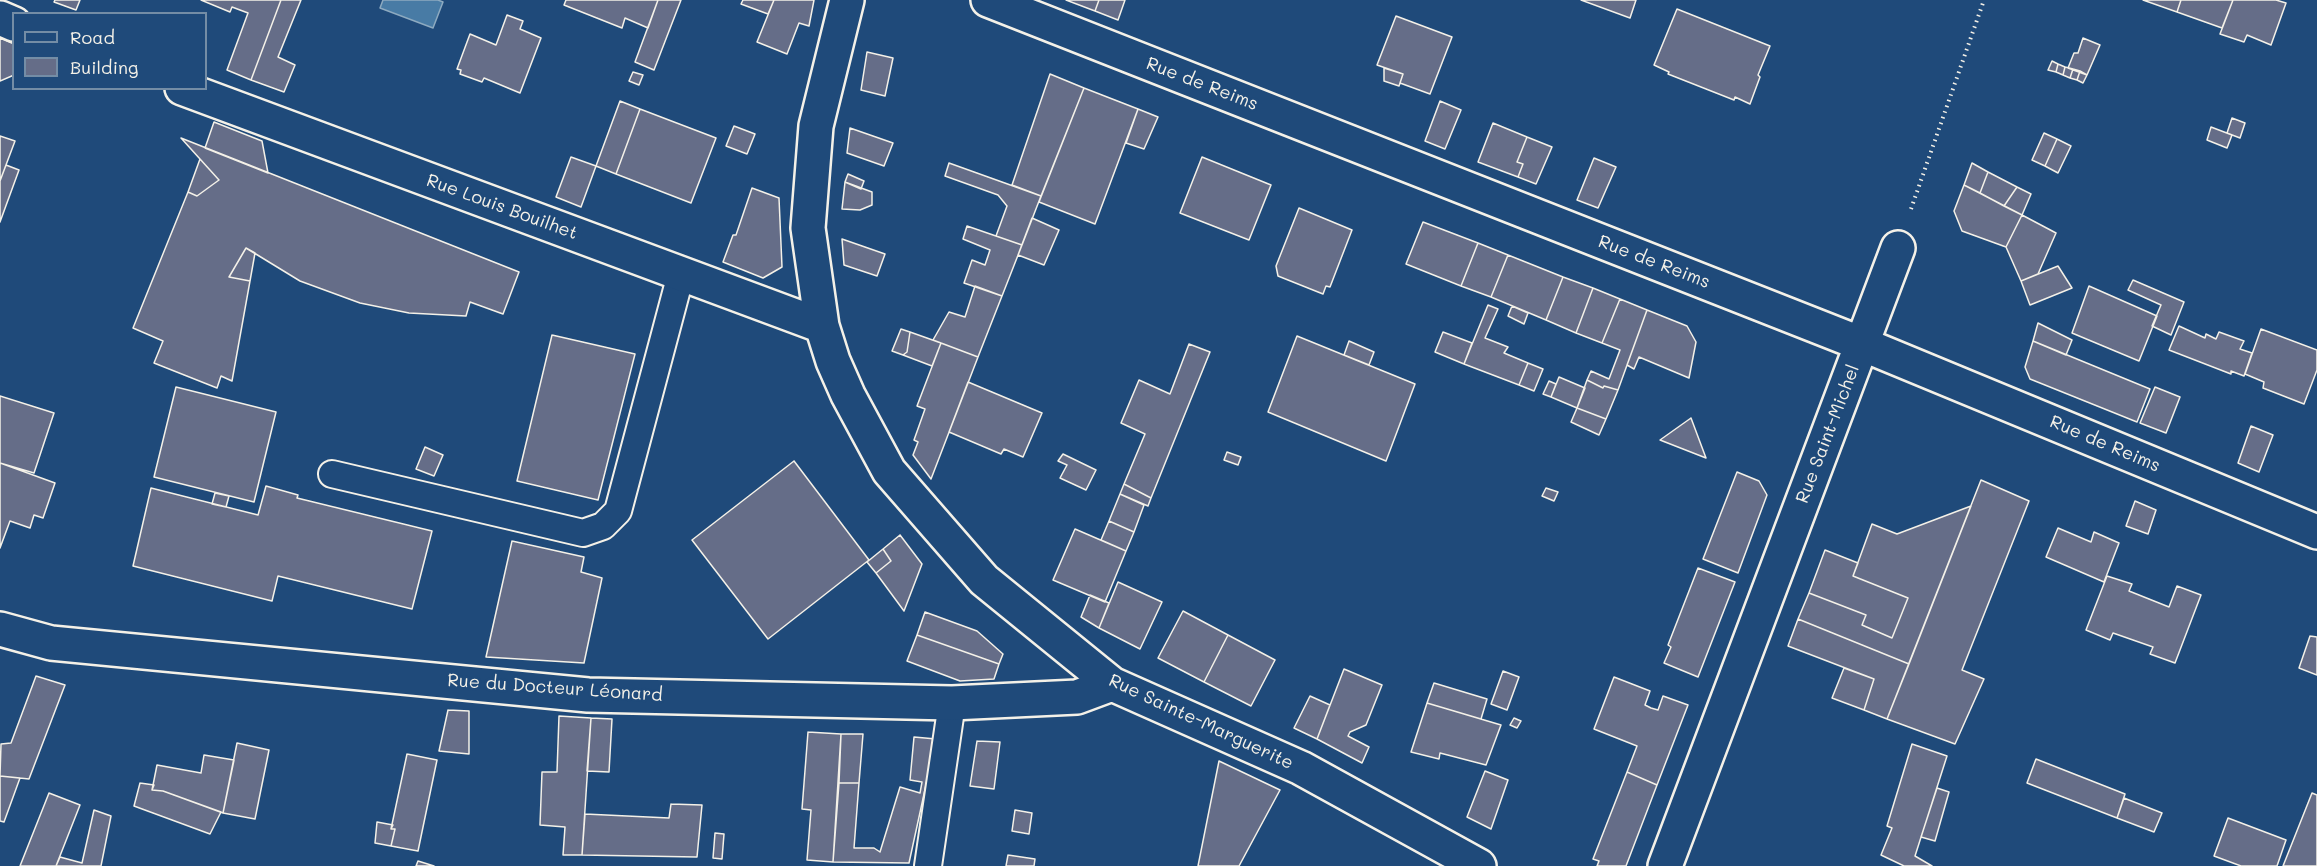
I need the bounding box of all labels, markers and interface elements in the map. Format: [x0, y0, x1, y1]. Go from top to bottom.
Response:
legend [12, 12, 207, 90]
text: Road [70, 25, 115, 49]
street label: Rue de Reims [1143, 53, 1261, 115]
text: Building [70, 55, 138, 79]
street label: Rue Louis Bouilhet [423, 170, 581, 244]
street label: Rue de Reims [1595, 231, 1713, 293]
street label: Rue Saint-Michel [1792, 362, 1864, 506]
street label: Rue de Reims [2047, 411, 2163, 477]
street label: Rue du Docteur Léonard [447, 670, 663, 706]
street label: Rue Sainte-Marguerite [1105, 670, 1297, 774]

